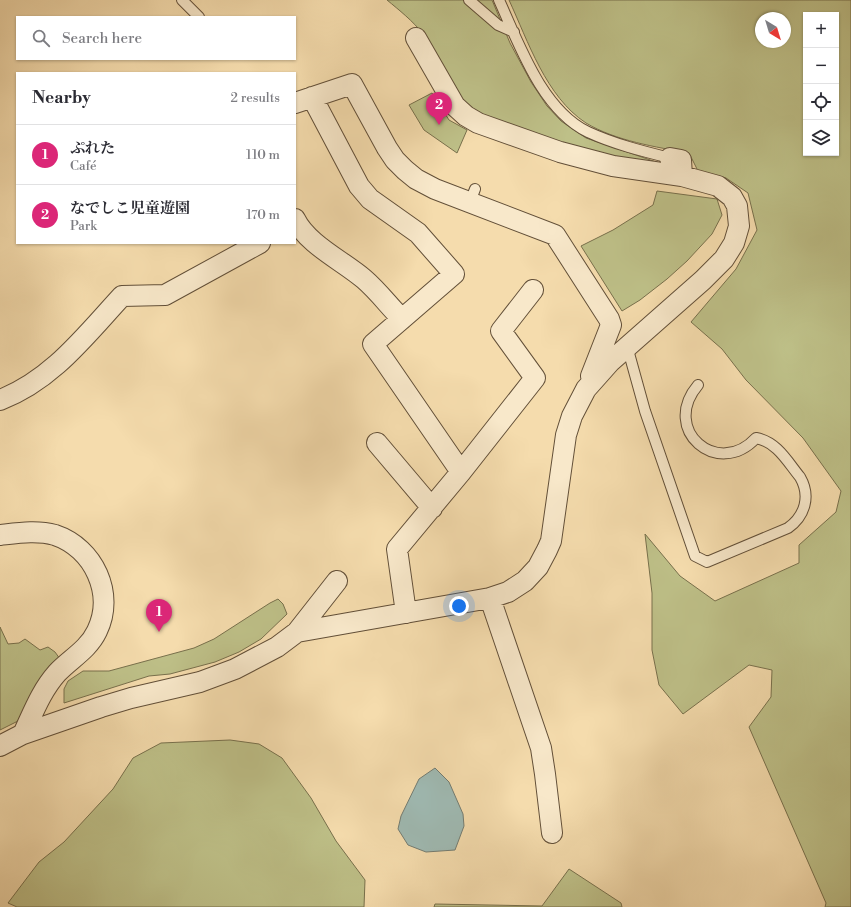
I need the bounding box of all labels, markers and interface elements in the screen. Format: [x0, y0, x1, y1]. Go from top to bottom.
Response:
north arrow [755, 12, 791, 48]
map controls [803, 12, 839, 156]
button: + [803, 12, 839, 48]
search box [16, 16, 296, 60]
icon: search [30, 27, 52, 49]
text: Search here [62, 29, 142, 48]
button: − [803, 48, 839, 84]
button: locate [803, 84, 839, 120]
text: Nearby [32, 87, 91, 109]
text: 2 results [231, 90, 280, 106]
pin: 2 [426, 92, 452, 125]
button: layers [803, 120, 839, 156]
text: ぷれた [70, 139, 115, 158]
text: 1 [42, 147, 48, 163]
text: 110 m [246, 147, 280, 163]
text: Café [70, 158, 97, 174]
text: なでしこ児童遊園 [70, 199, 190, 218]
text: 2 [41, 207, 49, 223]
text: 170 m [246, 207, 280, 223]
text: Park [70, 218, 97, 234]
your location [449, 596, 469, 616]
pin: 1 [146, 599, 172, 632]

